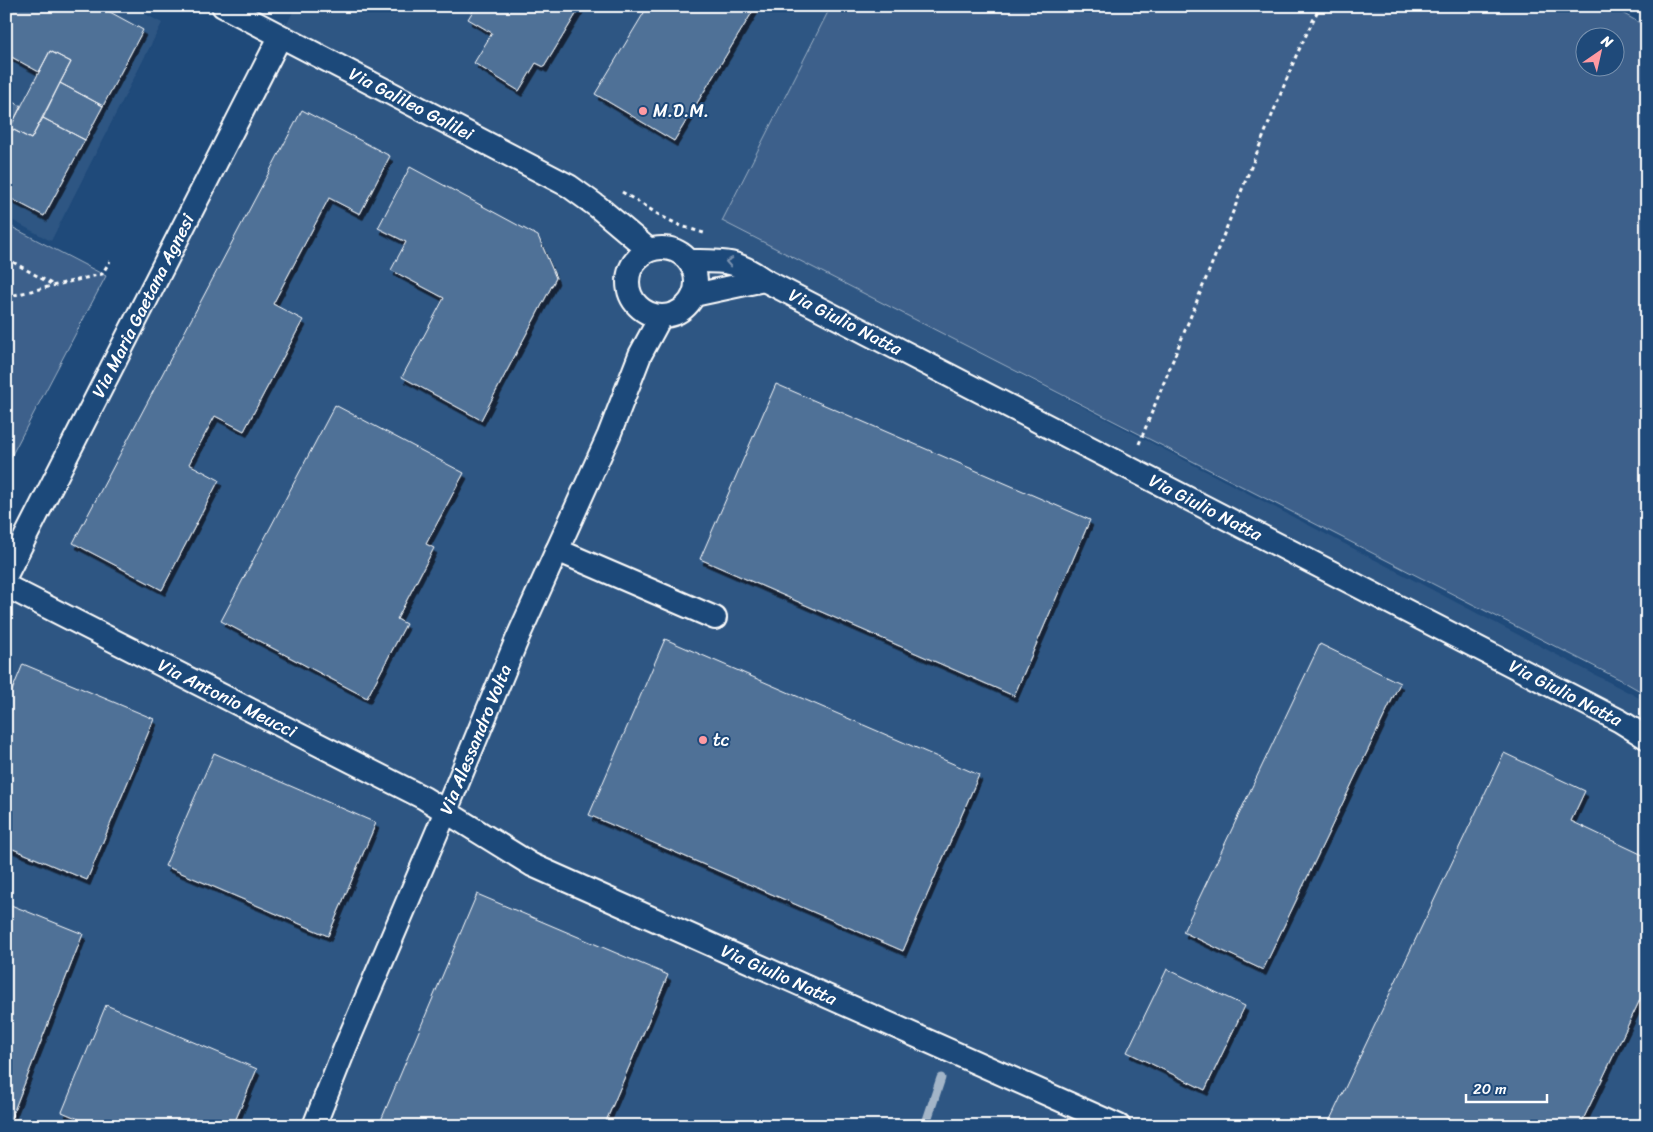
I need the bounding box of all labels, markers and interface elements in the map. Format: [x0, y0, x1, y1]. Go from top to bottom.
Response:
north arrow [1576, 28, 1626, 78]
text: N [1595, 28, 1618, 55]
street label: Via Galileo Galilei [343, 58, 480, 150]
place label: M.D.M. [653, 95, 709, 127]
marker: M.D.M. [637, 105, 649, 117]
street label: Via Maria Gaetana Agnesi [83, 207, 204, 404]
one-way arrow [724, 258, 733, 268]
street label: Via Giulio Natta [783, 279, 909, 365]
street label: Via Giulio Natta [1143, 465, 1269, 551]
street label: Via Antonio Meucci [152, 649, 303, 747]
street label: Via Giulio Natta [1503, 650, 1629, 736]
street label: Via Alessandro Volta [430, 659, 521, 820]
place label: tc [713, 724, 730, 756]
marker: tc [697, 734, 709, 746]
street label: Via Giulio Natta [716, 935, 843, 1015]
scale bar [1466, 1072, 1547, 1104]
text: 20 m [1473, 1076, 1507, 1102]

